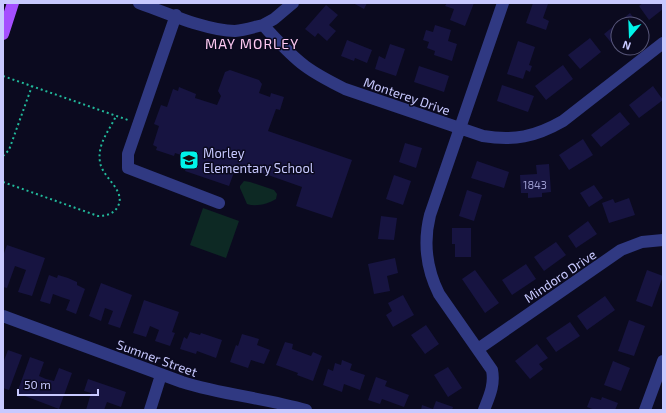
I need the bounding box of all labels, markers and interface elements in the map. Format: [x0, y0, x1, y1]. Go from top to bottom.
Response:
north arrow [610, 16, 650, 56]
district label: MAY MORLEY [205, 35, 299, 52]
text: N [621, 38, 632, 53]
street label: Monterey Drive [362, 74, 452, 118]
place label: Morley Elementary School [203, 145, 314, 176]
school or university icon: Morley Elementary School [178, 149, 200, 171]
house number: 1843 [523, 178, 547, 191]
street label: Mindoro Drive [521, 246, 599, 306]
street label: Sumner Street [115, 336, 200, 380]
scale bar [18, 371, 98, 397]
text: 50 m [24, 377, 51, 391]

